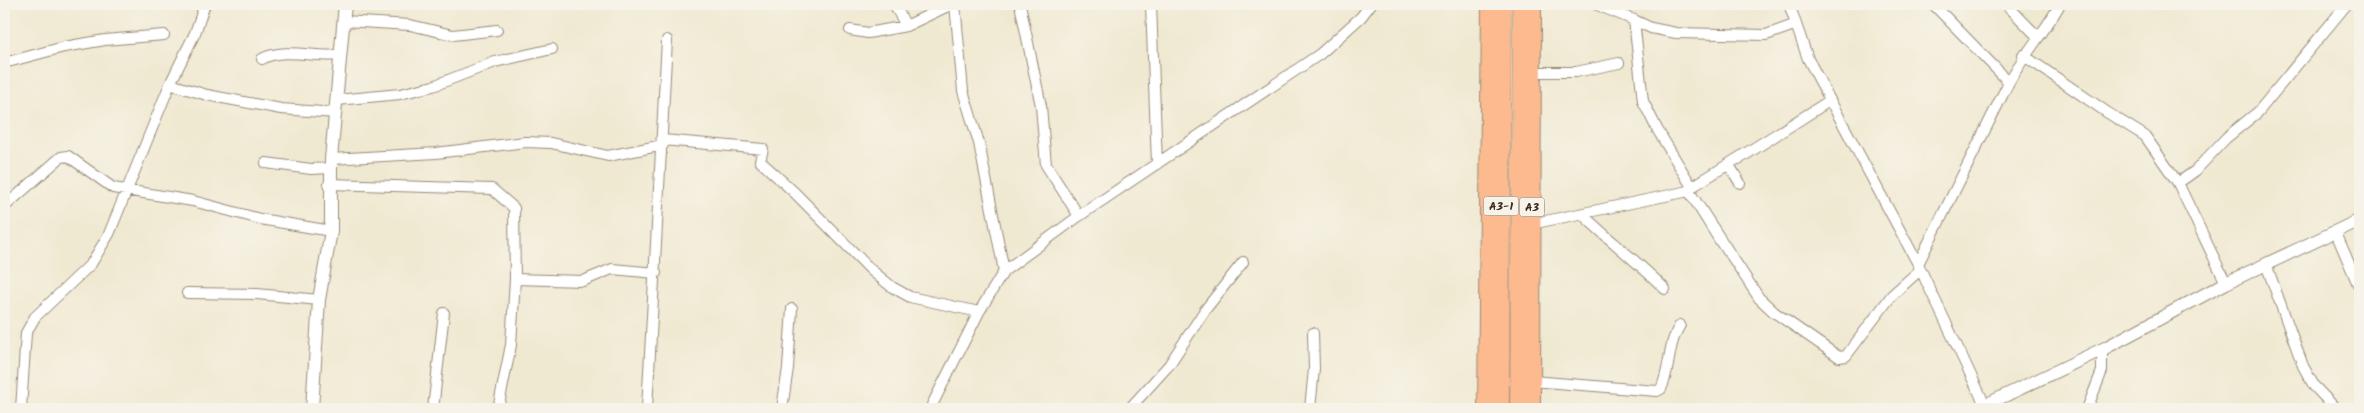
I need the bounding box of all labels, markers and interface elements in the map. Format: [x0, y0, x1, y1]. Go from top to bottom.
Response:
road number: A3-1 [1484, 197, 1518, 216]
road number: A3 [1520, 198, 1544, 216]

